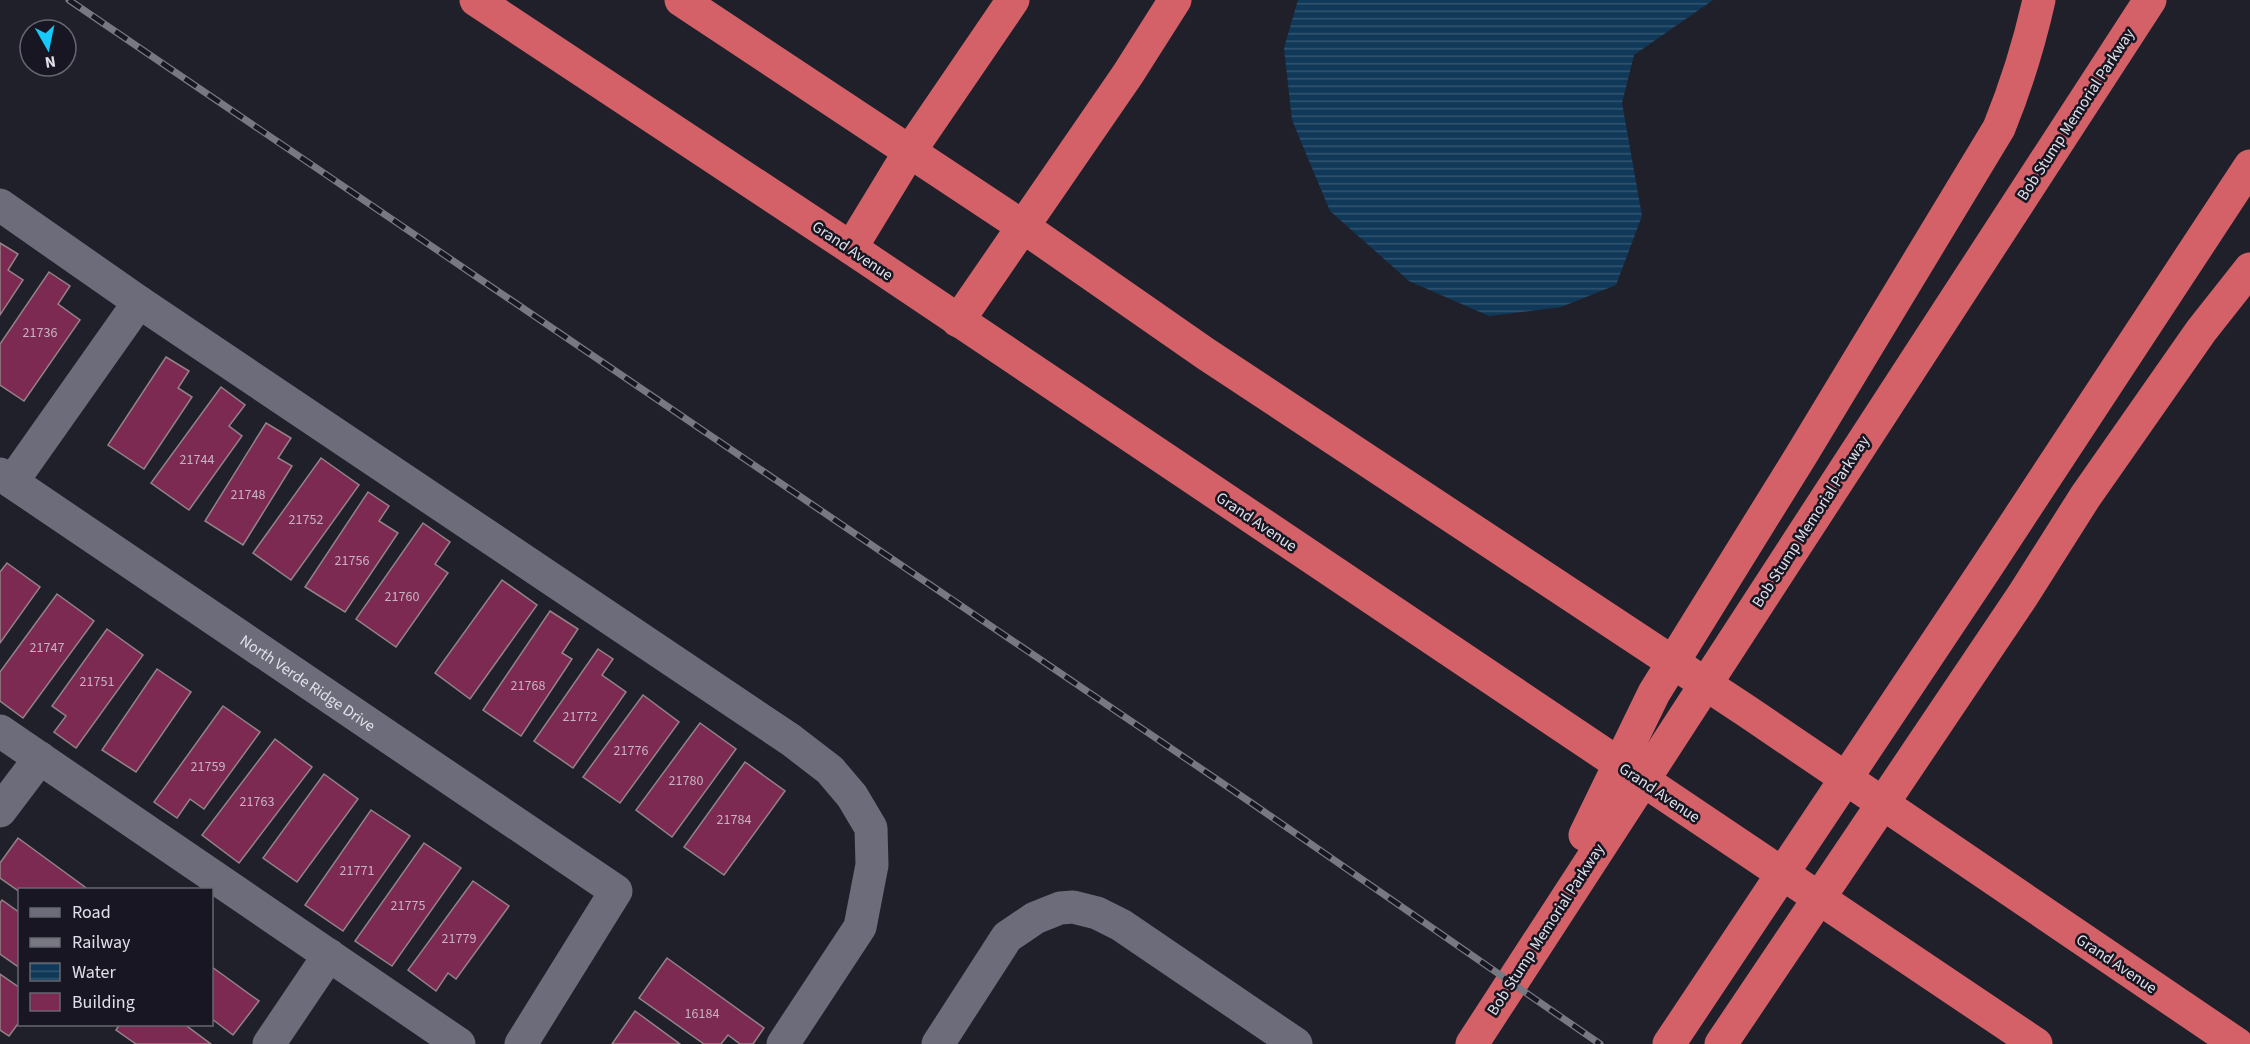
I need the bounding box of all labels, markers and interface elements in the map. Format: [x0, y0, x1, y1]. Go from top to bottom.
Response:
north arrow [18, 18, 78, 78]
street label: Bob Stump Memorial Parkway [2012, 24, 2140, 205]
text: N [43, 50, 57, 74]
street label: Grand Avenue [808, 216, 897, 286]
house number: 21736 [23, 323, 57, 343]
street label: Bob Stump Memorial Parkway [1747, 431, 1875, 612]
house number: 21744 [180, 450, 214, 470]
house number: 21748 [231, 485, 265, 505]
street label: Grand Avenue [1212, 487, 1301, 557]
house number: 21752 [289, 510, 323, 530]
house number: 21756 [335, 551, 369, 571]
house number: 21760 [385, 587, 419, 607]
street label: North Verde Ridge Drive [235, 630, 380, 737]
house number: 21747 [30, 638, 64, 658]
house number: 21751 [80, 672, 114, 692]
house number: 21768 [511, 676, 545, 696]
house number: 21772 [563, 707, 597, 727]
house number: 21776 [614, 741, 648, 761]
house number: 21759 [191, 757, 225, 777]
street label: Grand Avenue [1615, 758, 1704, 828]
house number: 21780 [669, 771, 703, 791]
house number: 21763 [240, 792, 274, 812]
house number: 21784 [717, 810, 751, 830]
street label: Bob Stump Memorial Parkway [1482, 839, 1610, 1020]
house number: 21771 [340, 861, 374, 881]
legend [18, 888, 213, 1026]
house number: 21775 [391, 896, 425, 916]
text: Road [72, 900, 111, 925]
house number: 21779 [442, 929, 476, 949]
street label: Grand Avenue [2072, 929, 2161, 999]
text: Railway [72, 930, 131, 955]
text: Water [72, 960, 116, 985]
text: Building [72, 990, 135, 1015]
house number: 16184 [685, 1004, 719, 1024]

